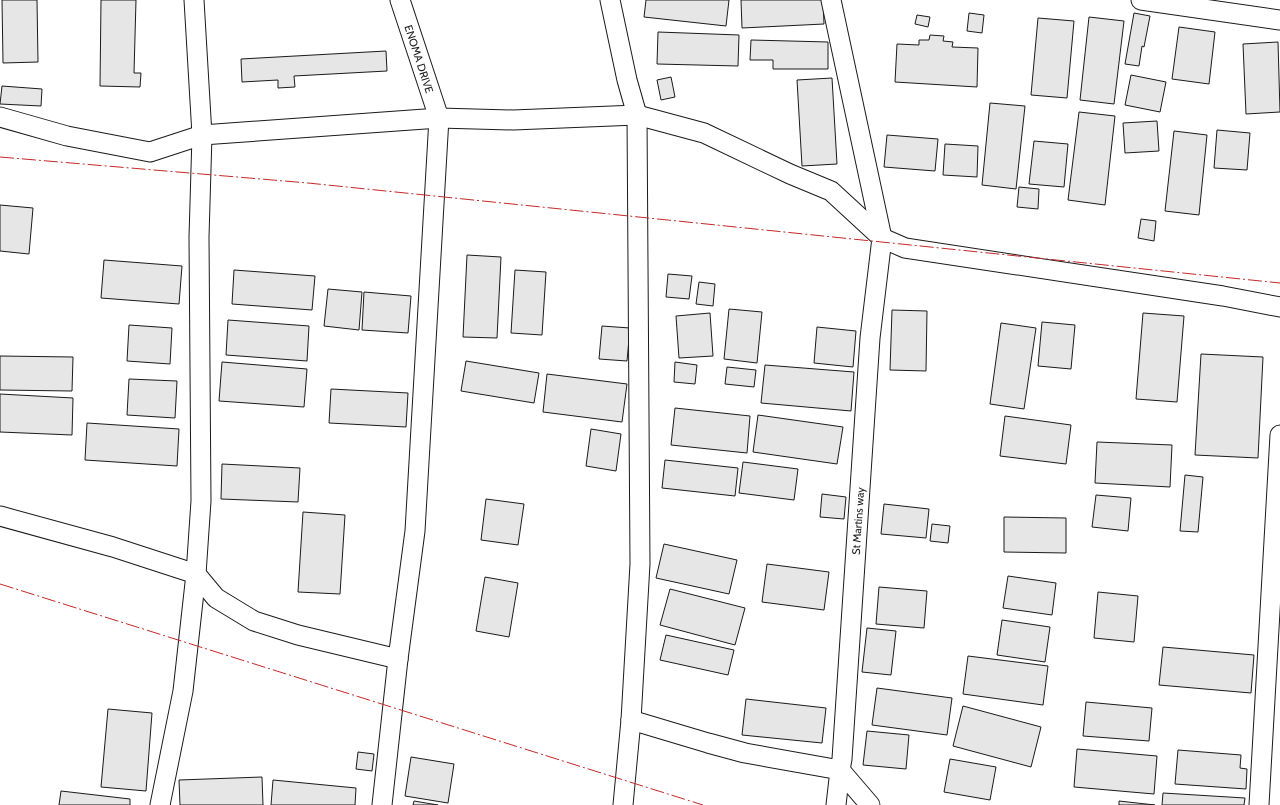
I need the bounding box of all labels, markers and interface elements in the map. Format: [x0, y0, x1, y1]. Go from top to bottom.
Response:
street label: ENOMA DRIVE [401, 23, 437, 95]
street label: St Martins way [849, 486, 867, 555]

